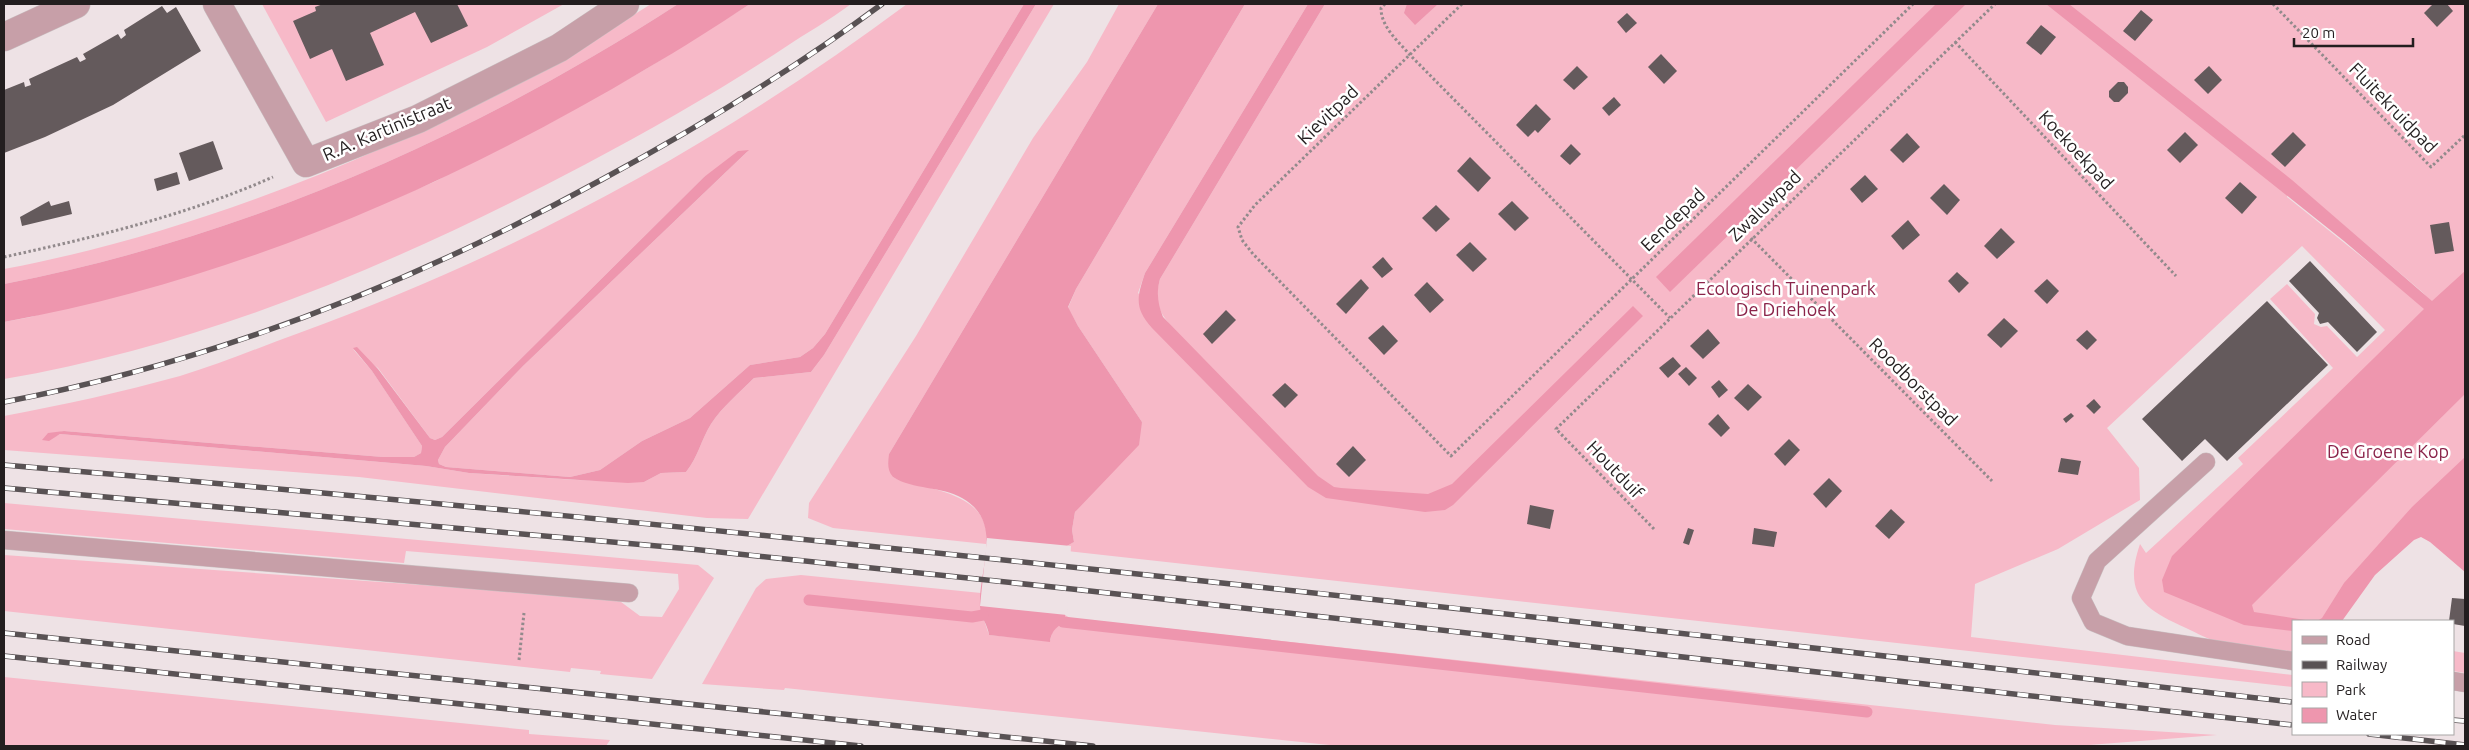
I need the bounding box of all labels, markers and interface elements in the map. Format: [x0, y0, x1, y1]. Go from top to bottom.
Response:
scale bar [2294, 15, 2413, 47]
text: 20 m [2302, 24, 2335, 41]
street label: Fluitekruidpad [2346, 58, 2442, 156]
street label: Kievitpad [1293, 81, 1362, 148]
street label: R.A. Kartinistraat [319, 92, 454, 164]
street label: Koekoekpad [2035, 106, 2118, 193]
street label: Zwaluwpad [1724, 166, 1804, 245]
street label: Eendepad [1636, 184, 1708, 255]
park label: Ecologisch Tuinenpark De Driehoek [1696, 278, 1876, 319]
street label: Roodborstpad [1866, 333, 1962, 429]
street label: Houtduif [1583, 436, 1648, 502]
park label: De Groene Kop [2327, 441, 2449, 461]
legend [2292, 620, 2454, 735]
text: Road [2336, 631, 2371, 648]
text: Railway [2336, 656, 2387, 673]
text: Park [2336, 681, 2366, 698]
text: Water [2336, 706, 2377, 723]

